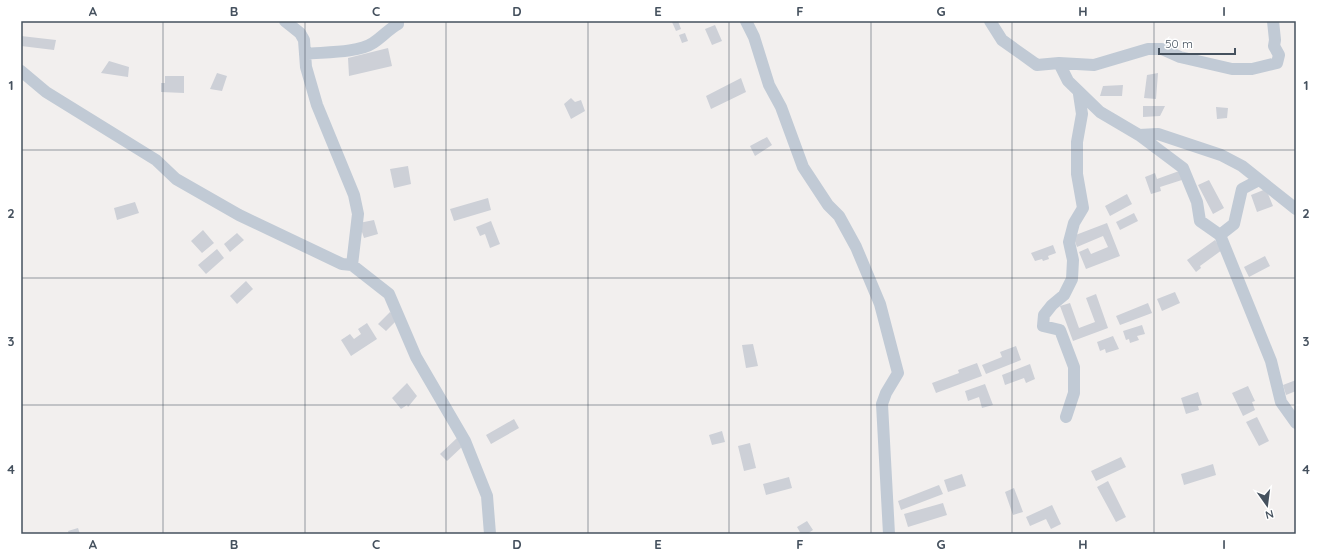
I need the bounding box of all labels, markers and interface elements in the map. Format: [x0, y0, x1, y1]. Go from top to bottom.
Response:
text: A [89, 3, 98, 19]
text: B [230, 3, 238, 19]
text: C [372, 3, 380, 19]
text: D [512, 3, 522, 19]
text: E [654, 3, 662, 19]
text: F [796, 3, 804, 19]
text: G [936, 3, 946, 19]
text: H [1078, 3, 1088, 19]
text: I [1222, 3, 1226, 19]
scale bar [1159, 30, 1235, 56]
text: 50 m [1165, 36, 1193, 51]
text: 1 [8, 77, 14, 93]
text: 1 [1303, 77, 1309, 93]
text: 2 [7, 205, 15, 221]
text: 2 [1302, 205, 1310, 221]
text: 3 [8, 333, 15, 349]
text: 3 [1303, 333, 1310, 349]
text: 4 [7, 461, 15, 477]
text: 4 [1302, 461, 1310, 477]
north arrow [1247, 485, 1287, 525]
text: N [1264, 507, 1275, 522]
text: A [89, 536, 98, 552]
text: B [230, 536, 238, 552]
text: C [372, 536, 380, 552]
text: D [512, 536, 522, 552]
text: E [654, 536, 662, 552]
text: F [796, 536, 804, 552]
text: G [936, 536, 946, 552]
text: H [1078, 536, 1088, 552]
text: I [1222, 536, 1226, 552]

